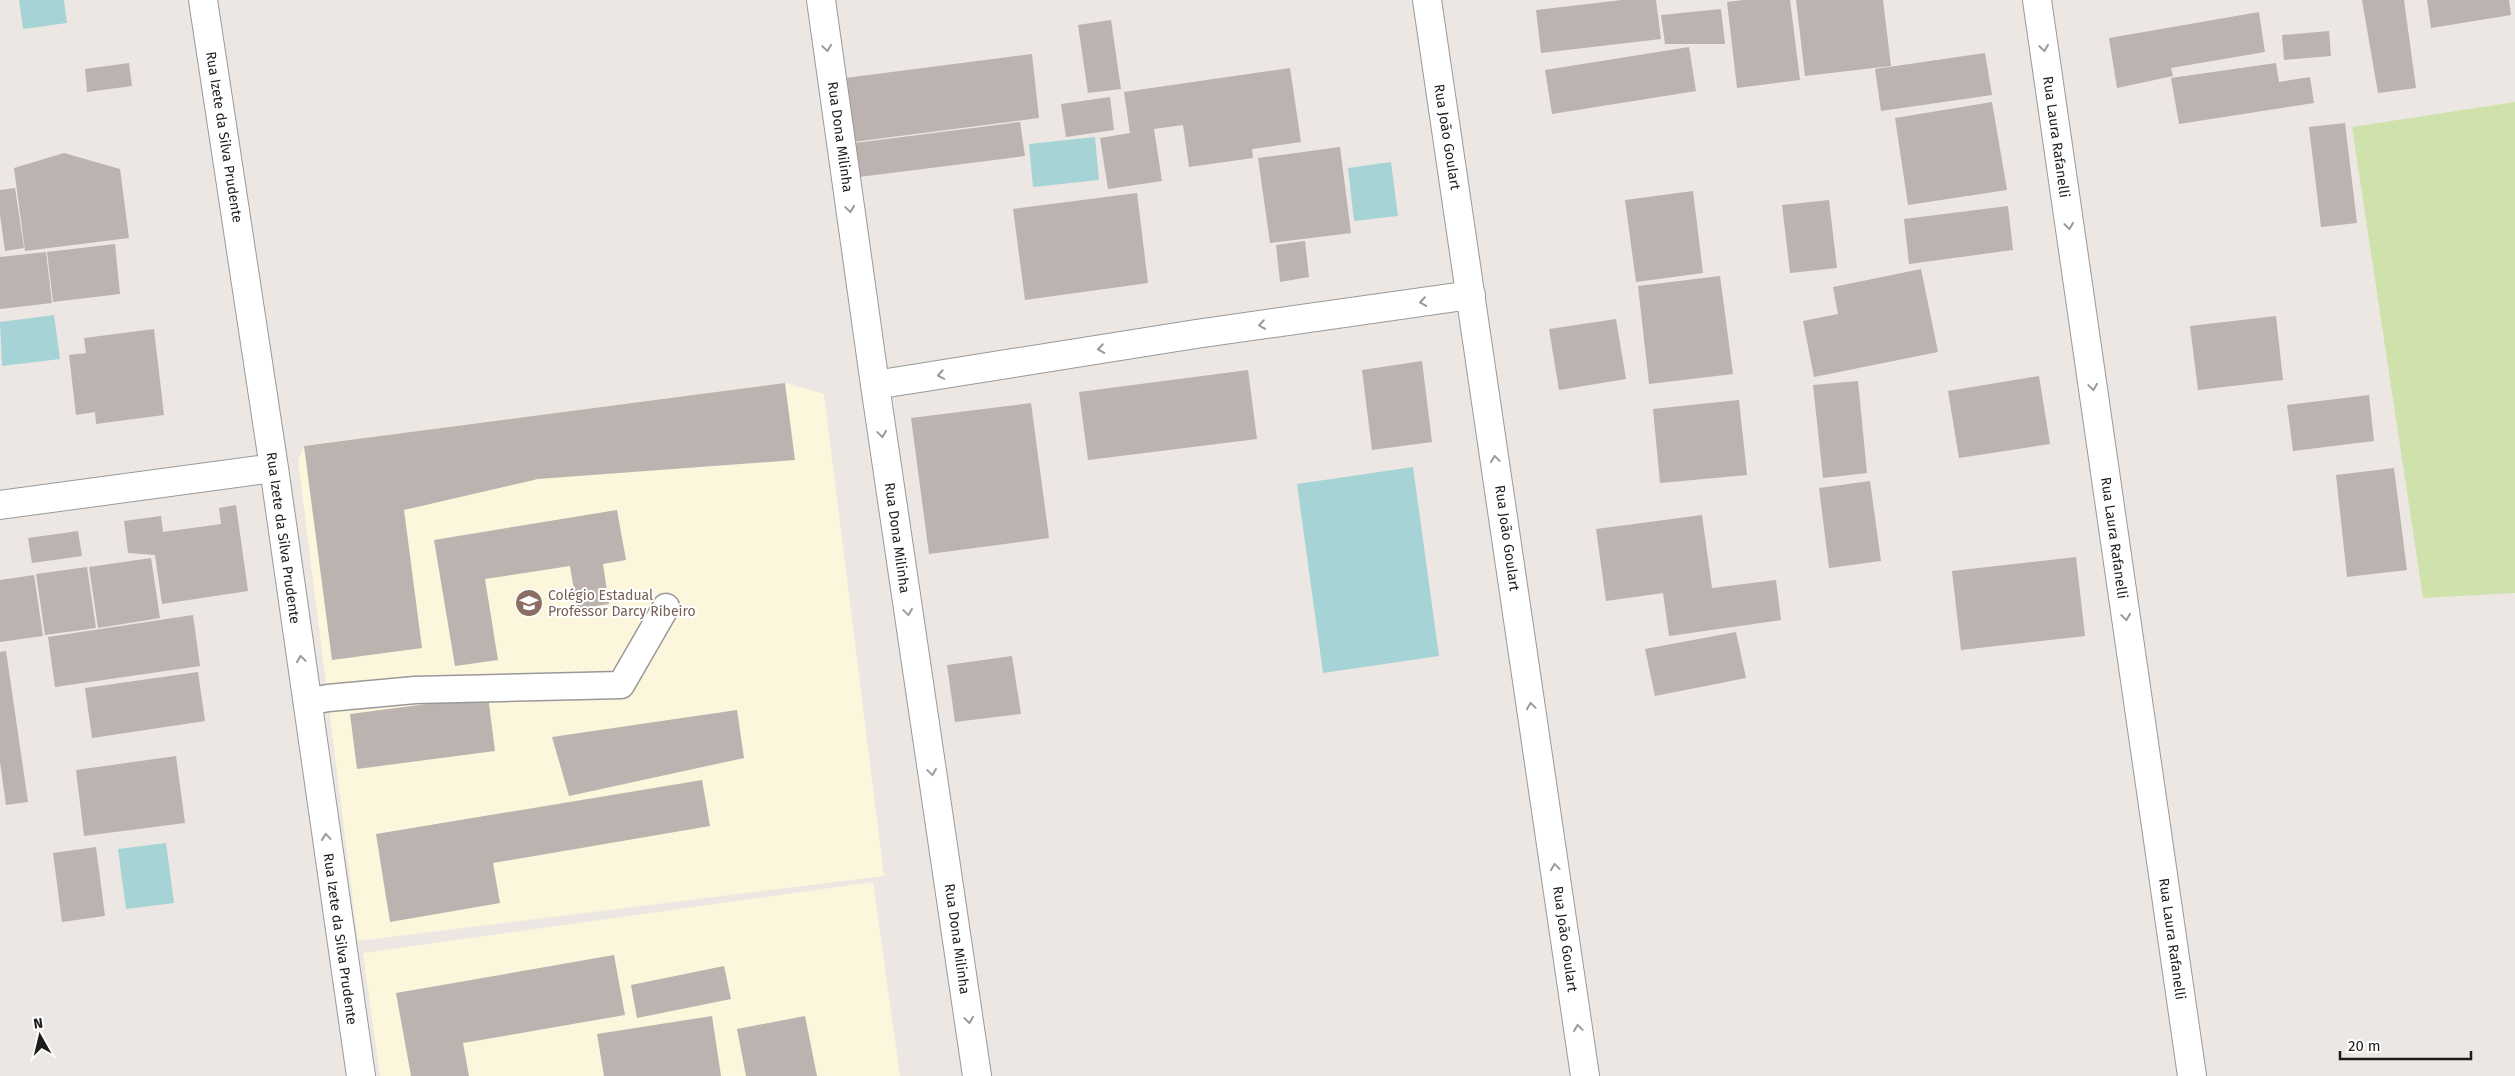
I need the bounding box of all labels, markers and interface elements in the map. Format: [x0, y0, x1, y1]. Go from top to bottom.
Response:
one-way arrow [822, 44, 832, 53]
one-way arrow [2038, 44, 2048, 53]
street label: Rua Izete da Silva Prudente [202, 50, 246, 224]
street label: Rua Laura Rafanelli [2039, 75, 2073, 199]
street label: Rua Dona Milinha [824, 81, 856, 193]
street label: Rua João Goulart [1430, 83, 1464, 192]
one-way arrow [844, 206, 855, 214]
one-way arrow [2064, 222, 2074, 231]
one-way arrow [1419, 296, 1427, 307]
one-way arrow [1258, 319, 1266, 330]
one-way arrow [1097, 344, 1106, 354]
one-way arrow [937, 370, 945, 380]
one-way arrow [2087, 383, 2097, 392]
one-way arrow [876, 430, 887, 438]
street label: Rua Izete da Silva Prudente [263, 451, 303, 625]
one-way arrow [1490, 454, 1501, 462]
street label: Rua Laura Rafanelli [2097, 476, 2131, 600]
street label: Rua Dona Milinha [881, 482, 913, 594]
street label: Rua João Goulart [1491, 484, 1523, 593]
place label: Colégio Estadual Professor Darcy Ribeiro [548, 587, 696, 620]
school or university icon: Colégio Estadual Professor Darcy Ribeiro [514, 588, 544, 618]
one-way arrow [902, 608, 913, 616]
one-way arrow [2120, 613, 2130, 622]
one-way arrow [296, 655, 306, 663]
one-way arrow [1526, 702, 1537, 710]
one-way arrow [926, 769, 937, 777]
one-way arrow [321, 833, 331, 842]
street label: Rua Izete da Silva Prudente [320, 852, 360, 1026]
one-way arrow [1550, 863, 1560, 871]
street label: Rua Laura Rafanelli [2155, 877, 2189, 1001]
street label: Rua Dona Milinha [941, 883, 973, 995]
street label: Rua João Goulart [1549, 885, 1581, 994]
north arrow [15, 1011, 65, 1061]
text: N [32, 1015, 44, 1033]
one-way arrow [963, 1015, 973, 1024]
one-way arrow [1573, 1023, 1584, 1031]
scale bar [2340, 1028, 2471, 1060]
text: 20 m [2348, 1037, 2381, 1055]

